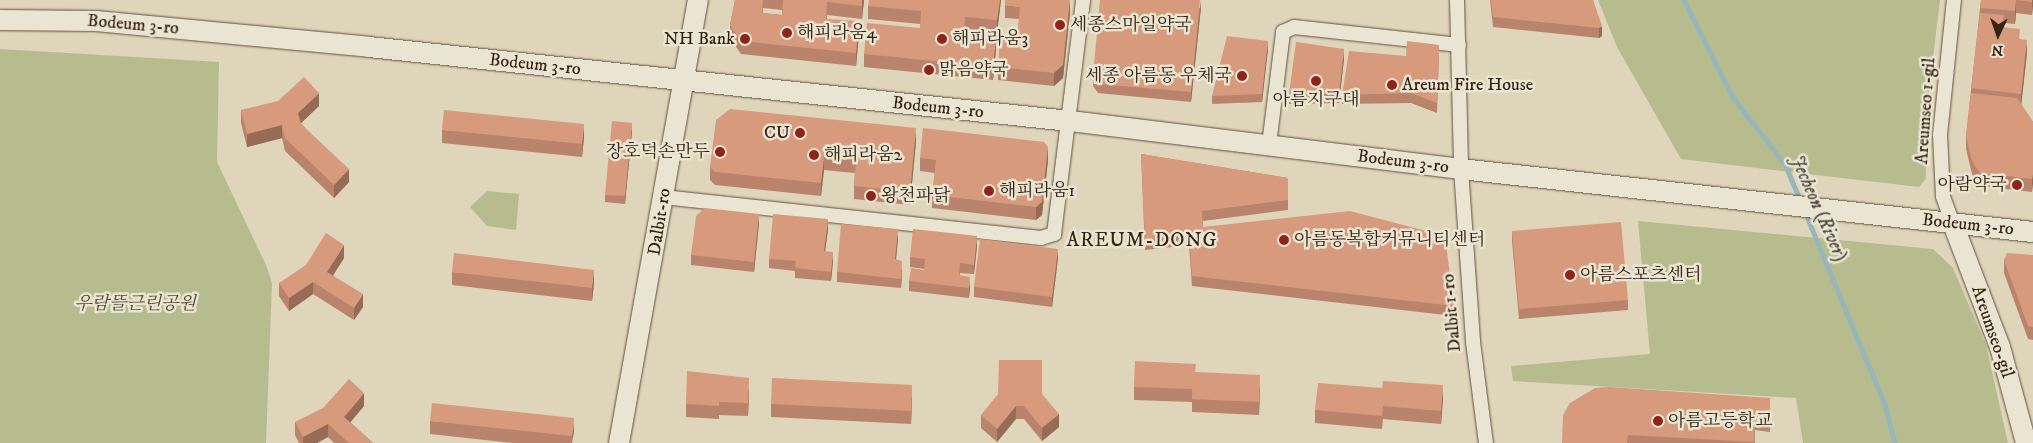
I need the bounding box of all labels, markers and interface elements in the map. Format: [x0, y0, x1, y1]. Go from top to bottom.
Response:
street label: Bodeum 3-ro [86, 10, 180, 40]
north arrow [1973, 10, 2023, 60]
place label: 세종스마일약국 [1070, 14, 1192, 36]
marker: 세종스마일약국 [1054, 19, 1066, 31]
place label: 해피라움4 [797, 22, 877, 44]
marker: 해피라움4 [781, 27, 793, 39]
place label: NH Bank [664, 28, 735, 50]
place label: 해피라움3 [952, 28, 1028, 50]
marker: NH Bank [739, 33, 751, 45]
marker: 해피라움3 [936, 33, 948, 45]
text: N [1991, 41, 2003, 59]
street label: Bodeum 3-ro [488, 49, 582, 81]
street label: Areumseo 1-gil [1912, 57, 1940, 165]
place label: 맑음약국 [939, 59, 1009, 81]
marker: 맑음약국 [923, 64, 935, 76]
place label: 세종 아름동 우체국 [1085, 65, 1232, 87]
marker: 세종 아름동 우체국 [1236, 70, 1248, 82]
place label: Areum Fire House [1402, 74, 1533, 96]
marker: 아름지구대 [1310, 75, 1322, 87]
marker: Areum Fire House [1386, 79, 1398, 91]
place label: 아름지구대 [1273, 89, 1359, 111]
street label: Bodeum 3-ro [891, 92, 985, 124]
place label: CU [764, 122, 790, 144]
marker: CU [794, 127, 806, 139]
place label: 장호덕손만두 [606, 141, 710, 163]
place label: 해피라움2 [824, 144, 902, 166]
marker: 장호덕손만두 [714, 146, 726, 158]
street label: Bodeum 3-ro [1356, 146, 1450, 178]
marker: 해피라움2 [808, 149, 820, 161]
water label: Jecheon (River) [1784, 151, 1852, 265]
place label: 아람약국 [1937, 174, 2007, 196]
marker: 아람약국 [2011, 179, 2023, 191]
place label: 해피라움1 [999, 180, 1075, 202]
place label: 왕천파닭 [881, 185, 951, 207]
marker: 해피라움1 [983, 185, 995, 197]
street label: Dalbit-ro [644, 187, 676, 257]
marker: 왕천파닭 [865, 190, 877, 202]
street label: Bodeum 3-ro [1921, 209, 2015, 241]
district label: AREUM-DONG [1065, 228, 1219, 252]
place label: 아름동복합커뮤니티센터 [1294, 229, 1485, 251]
marker: 아름동복합커뮤니티센터 [1278, 234, 1290, 246]
place label: 아름스포츠센터 [1580, 264, 1702, 286]
marker: 아름스포츠센터 [1564, 269, 1576, 281]
street label: Dalbit 1-ro [1438, 273, 1466, 353]
street label: Areumseo-gil [1966, 283, 2018, 381]
park label: 우람뜰근린공원 [74, 293, 196, 315]
place label: 아름고등학교 [1668, 410, 1772, 432]
marker: 아름고등학교 [1652, 415, 1664, 427]

